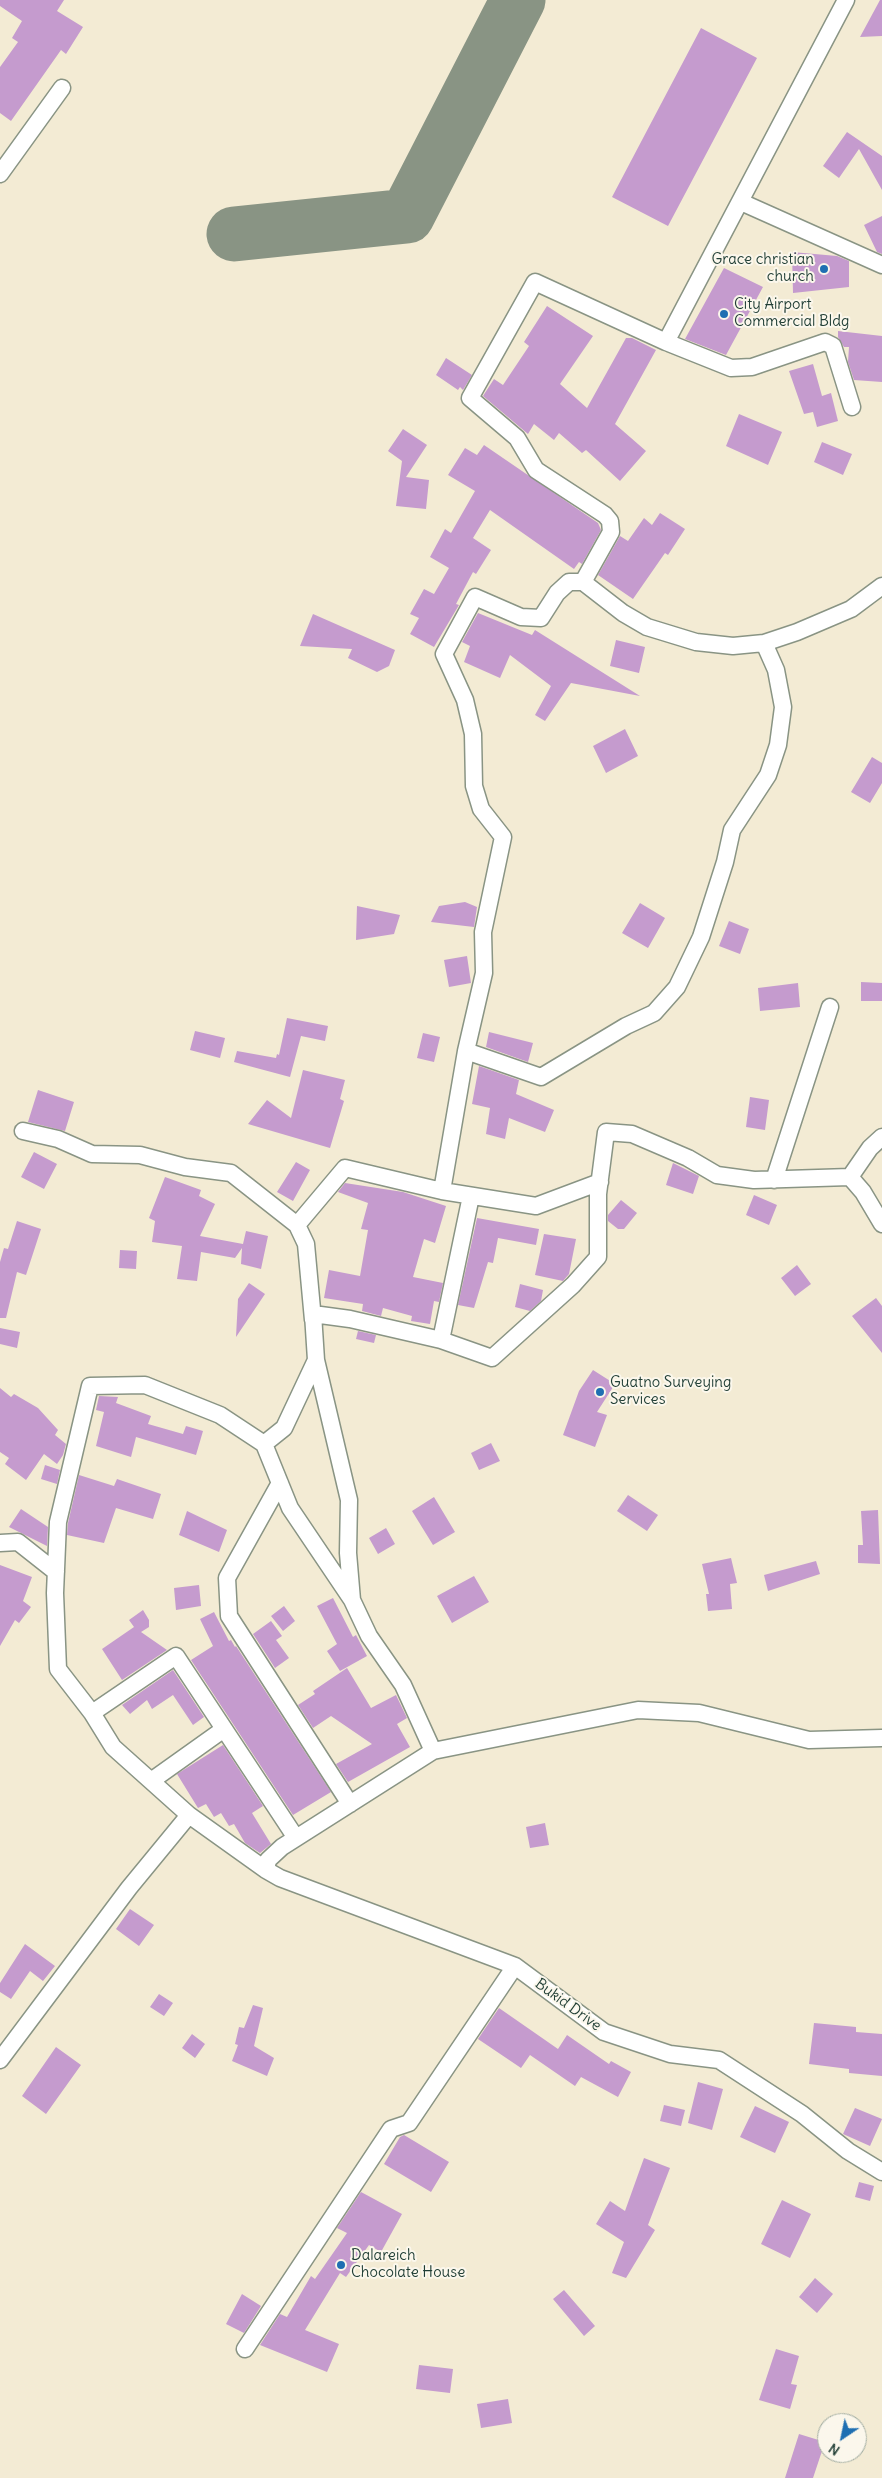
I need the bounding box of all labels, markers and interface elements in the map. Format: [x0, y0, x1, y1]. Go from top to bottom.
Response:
place label: Grace christian church [711, 251, 814, 286]
marker: Grace christian church [818, 263, 830, 275]
place label: City Airport Commercial Bldg [734, 296, 849, 331]
marker: City Airport Commercial Bldg [718, 308, 730, 320]
place label: Guatno Surveying Services [610, 1374, 731, 1409]
marker: Guatno Surveying Services [594, 1386, 606, 1398]
street label: Bukid Drive [531, 1975, 605, 2035]
place label: Dalareich Chocolate House [351, 2247, 465, 2282]
marker: Dalareich Chocolate House [335, 2259, 347, 2271]
north arrow [817, 2413, 867, 2463]
text: N [825, 2439, 843, 2460]

